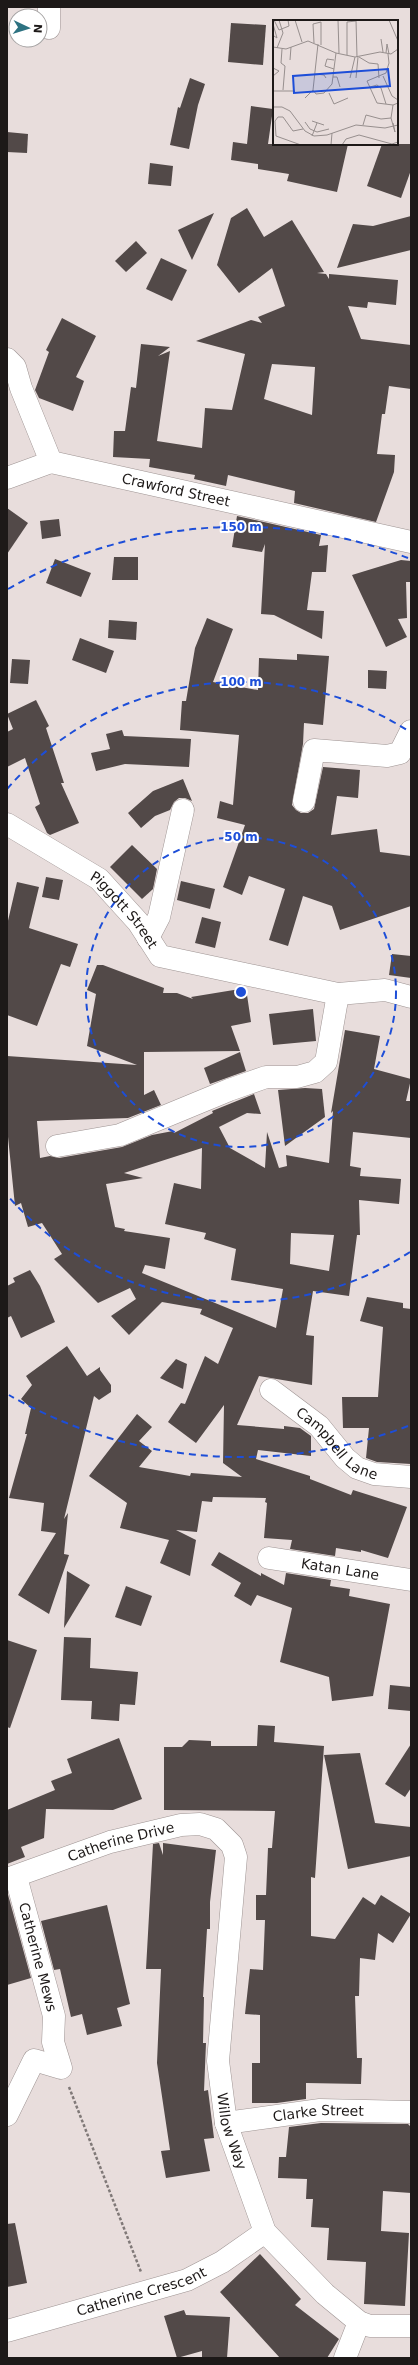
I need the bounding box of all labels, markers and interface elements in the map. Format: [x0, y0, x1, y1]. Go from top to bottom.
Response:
north arrow [8, 8, 48, 48]
inset map [273, 20, 398, 145]
text: N [31, 24, 44, 34]
street label: Crawford Street [120, 470, 232, 510]
text: 150 m [220, 520, 262, 534]
text: 100 m [220, 675, 262, 689]
text: 50 m [224, 830, 258, 844]
street label: Piggott Street [88, 868, 161, 952]
centre of rings [234, 985, 248, 999]
street label: Campbell Lane [293, 1404, 380, 1483]
street label: Katan Lane [300, 1555, 380, 1583]
street label: Catherine Drive [65, 1819, 176, 1865]
street label: Catherine Mews [16, 1901, 60, 2013]
street label: Willow Way [214, 2092, 250, 2172]
street label: Clarke Street [272, 2102, 364, 2124]
street label: Catherine Crescent [75, 2263, 209, 2319]

